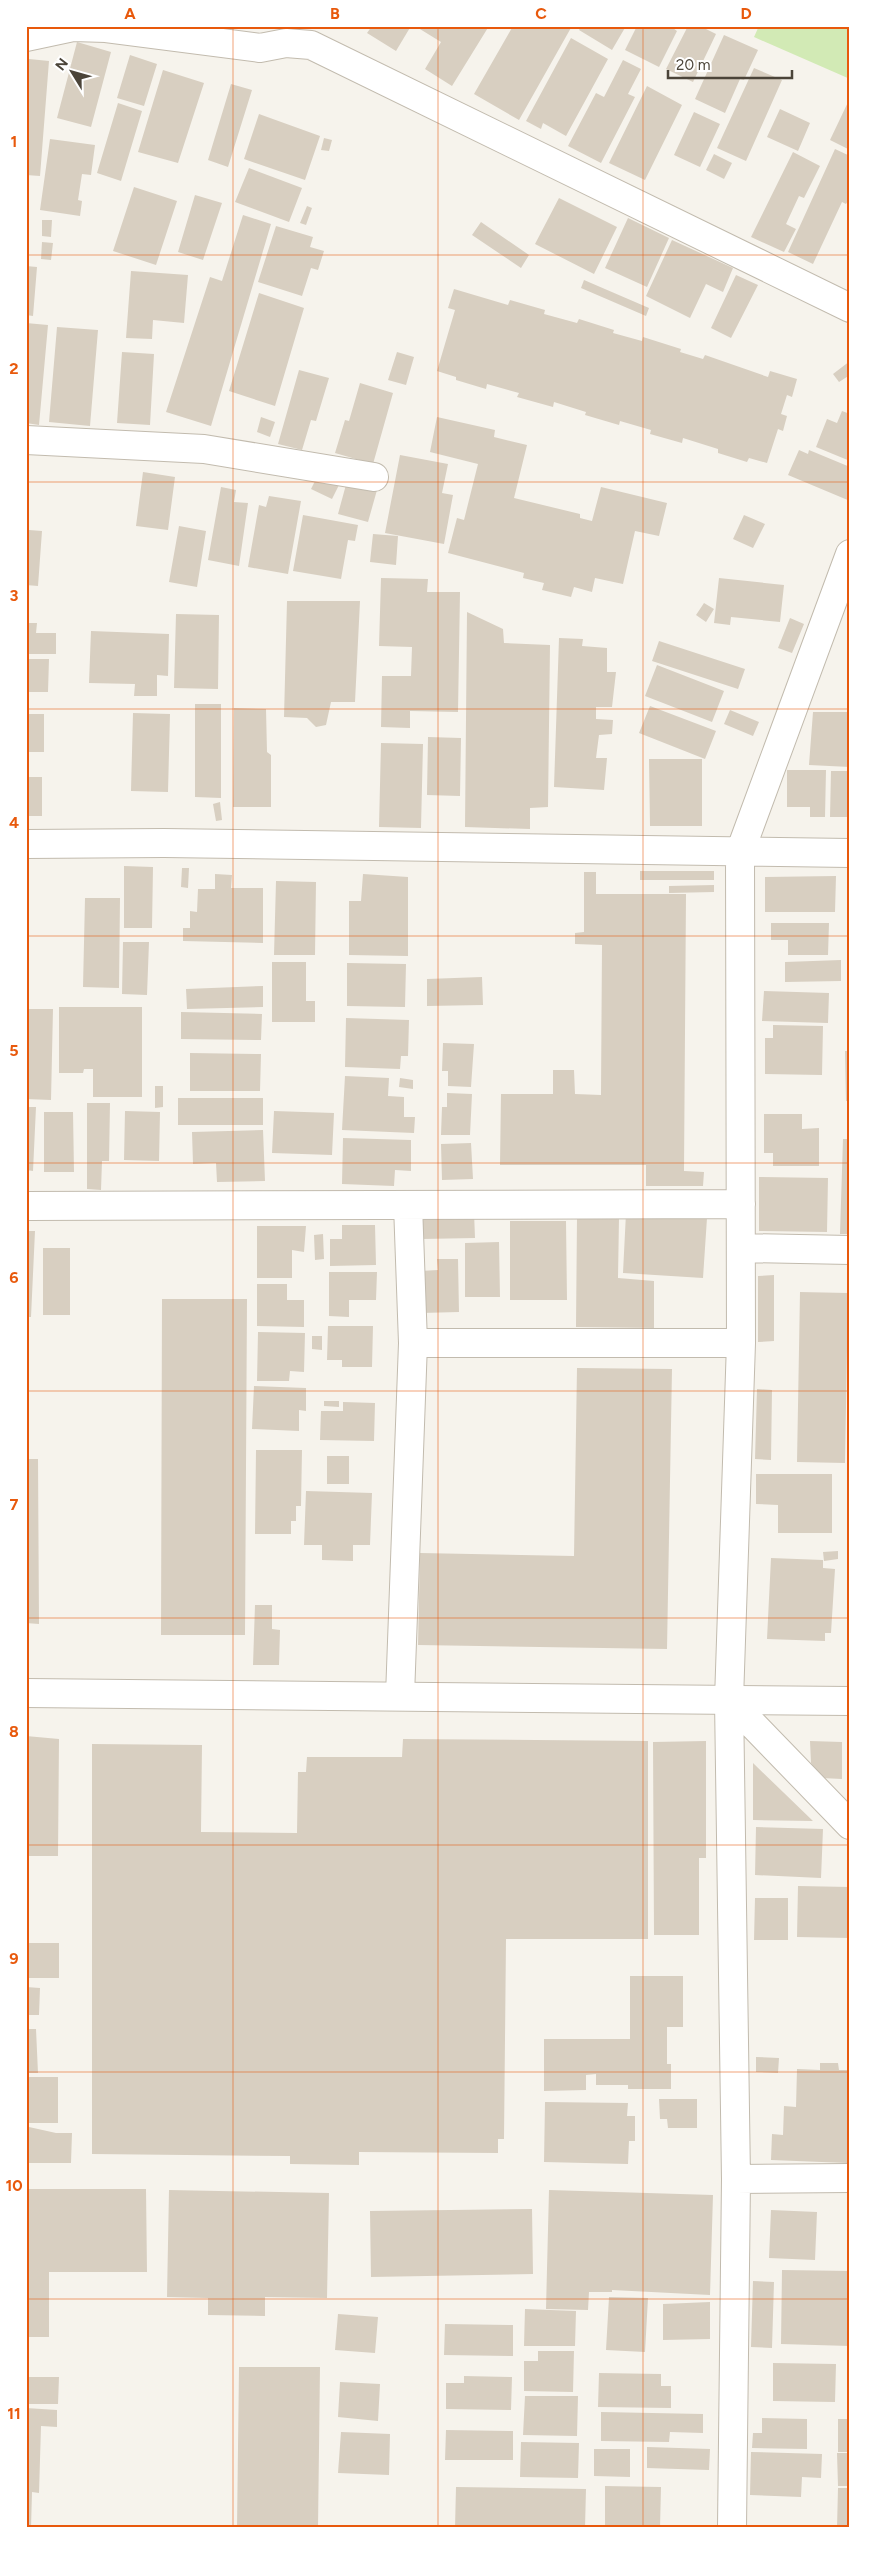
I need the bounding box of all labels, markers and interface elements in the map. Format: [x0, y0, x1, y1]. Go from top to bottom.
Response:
text: A [124, 4, 136, 23]
text: B [330, 4, 340, 23]
text: C [535, 4, 547, 23]
text: D [740, 4, 752, 23]
north arrow [48, 48, 98, 98]
scale bar [668, 48, 792, 80]
text: N [52, 55, 72, 74]
text: 20 m [676, 56, 710, 74]
text: 1 [11, 132, 17, 151]
text: 2 [9, 359, 19, 378]
text: 3 [10, 586, 19, 605]
text: 4 [9, 813, 19, 832]
text: 5 [9, 1041, 19, 1060]
text: 6 [9, 1268, 19, 1287]
text: 7 [10, 1495, 19, 1514]
text: 8 [9, 1722, 19, 1741]
text: 9 [9, 1949, 19, 1968]
text: 10 [5, 2176, 23, 2195]
text: 11 [7, 2404, 21, 2423]

